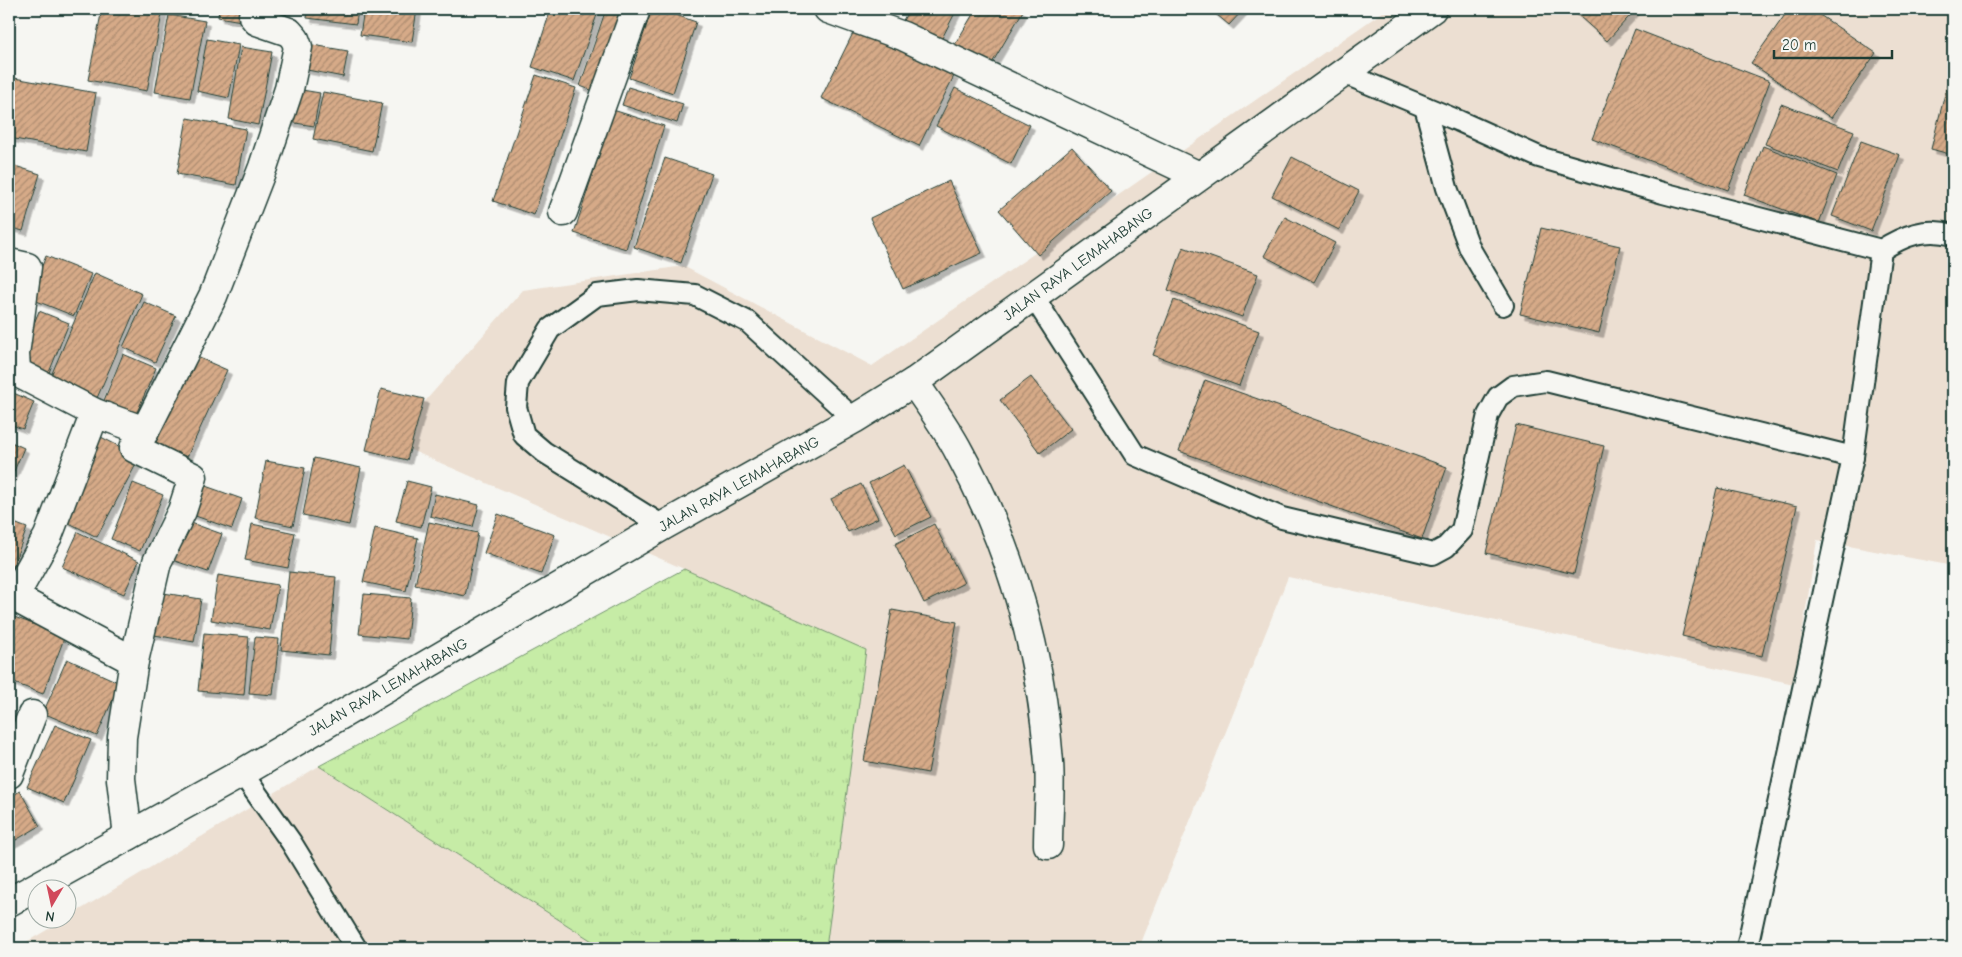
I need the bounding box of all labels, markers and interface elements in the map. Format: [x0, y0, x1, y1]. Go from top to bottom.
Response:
scale bar [1774, 28, 1892, 60]
text: 20 m [1782, 36, 1816, 54]
street label: JALAN RAYA LEMAHABANG [1000, 203, 1157, 324]
street label: JALAN RAYA LEMAHABANG [656, 432, 823, 536]
street label: JALAN RAYA LEMAHABANG [305, 634, 471, 740]
north arrow [28, 880, 78, 930]
text: N [44, 907, 56, 925]

